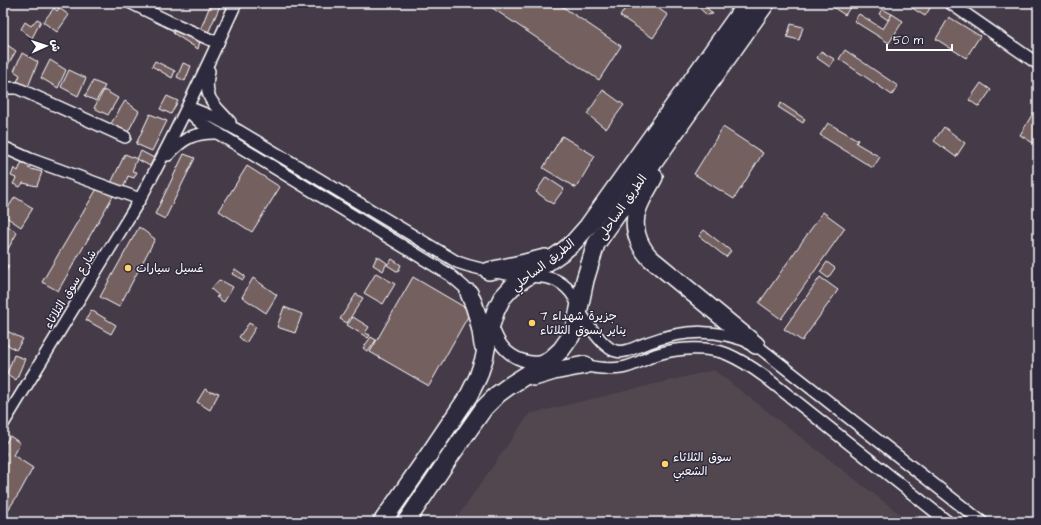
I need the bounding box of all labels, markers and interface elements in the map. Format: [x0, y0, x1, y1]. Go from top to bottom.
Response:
north arrow [26, 26, 66, 66]
scale bar [887, 26, 952, 52]
text: 50 m [893, 32, 924, 49]
text: ش [48, 39, 63, 52]
street label: الطريق الساحلى [594, 171, 651, 243]
street label: الطريق الساحلي [508, 235, 580, 297]
street label: شارع سوق الثلاثاء [40, 247, 101, 332]
place label: غسيل سيارات [136, 260, 204, 277]
marker: غسيل سيارات [123, 263, 133, 273]
place label: جزيرة شهداء 7 يناير بسوق الثلاثاء [540, 308, 626, 339]
marker: جزيرة شهداء 7 يناير بسوق الثلاثاء [527, 318, 537, 328]
place label: سوق الثلاثاء الشعبي [673, 449, 732, 482]
marker: سوق الثلاثاء الشعبي [660, 459, 670, 469]

